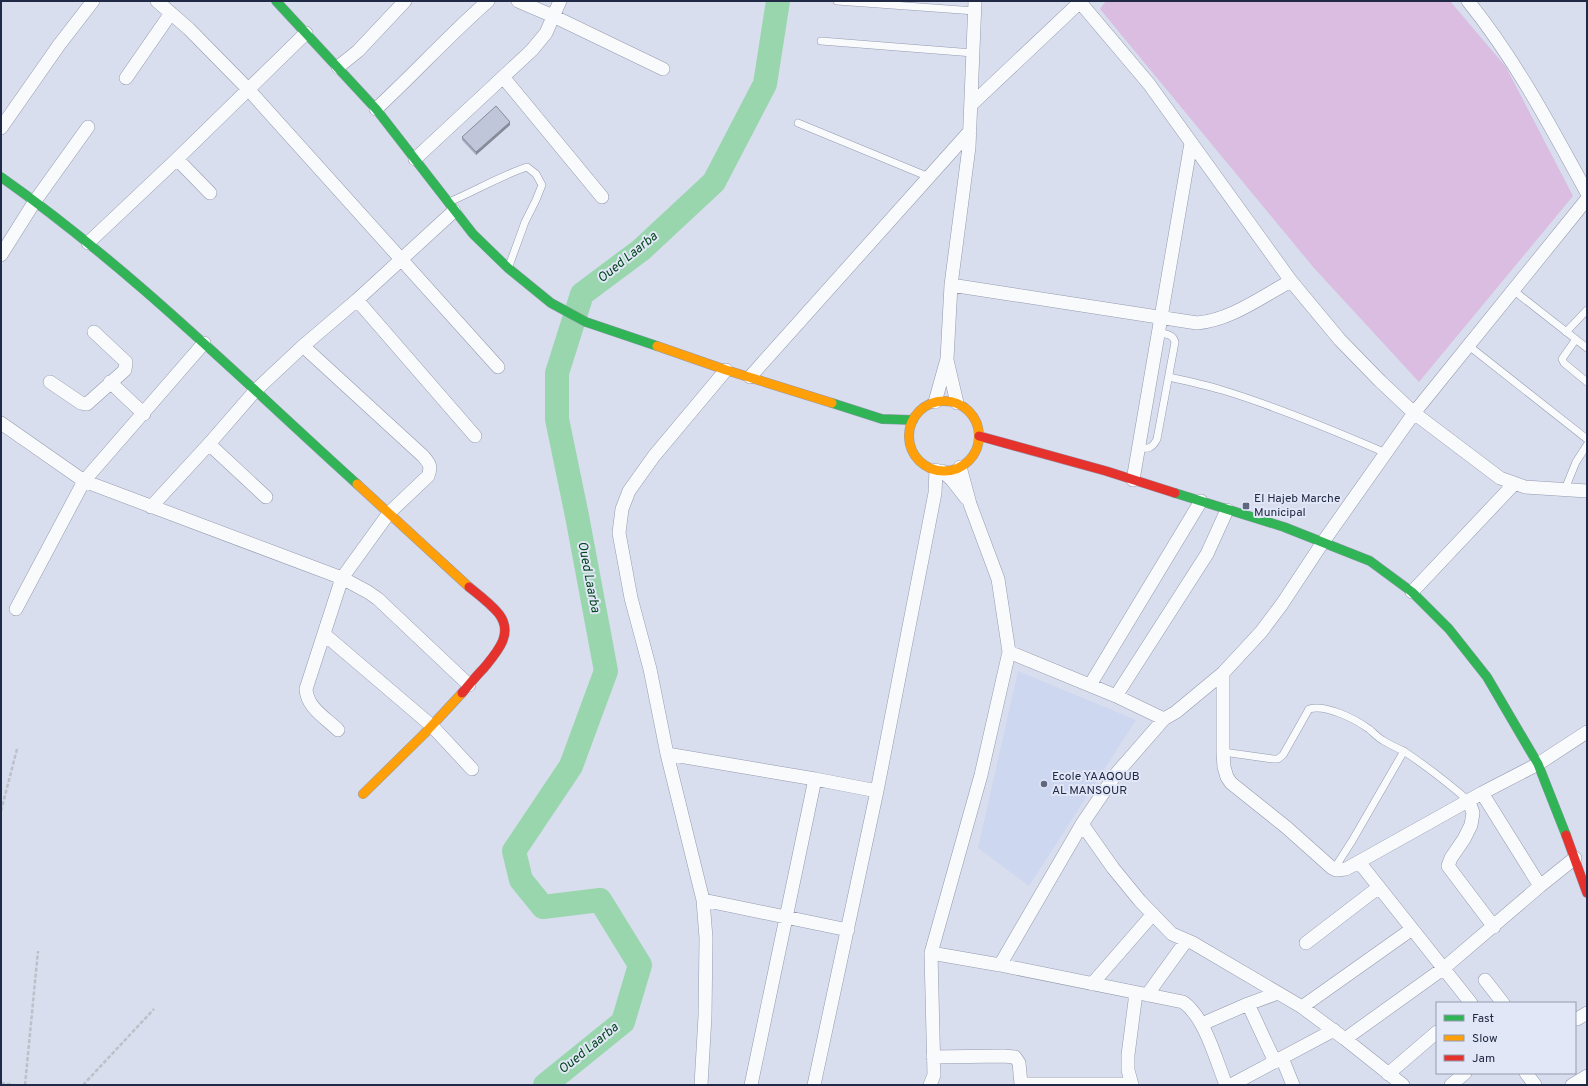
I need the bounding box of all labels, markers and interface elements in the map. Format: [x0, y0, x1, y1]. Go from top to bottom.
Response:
water label: Oued Laarba [595, 229, 661, 287]
place label: El Hajeb Marche Municipal [1254, 491, 1340, 521]
marker: El Hajeb Marche Municipal [1241, 501, 1251, 511]
water label: Oued Laarba [573, 540, 603, 614]
place label: Ecole YAAQOUB AL MANSOUR [1052, 769, 1140, 799]
marker: Ecole YAAQOUB AL MANSOUR [1039, 779, 1049, 789]
legend [1436, 1002, 1576, 1074]
text: Fast [1472, 1011, 1494, 1027]
water label: Oued Laarba [556, 1020, 622, 1078]
text: Slow [1472, 1031, 1498, 1047]
text: Jam [1472, 1051, 1495, 1067]

